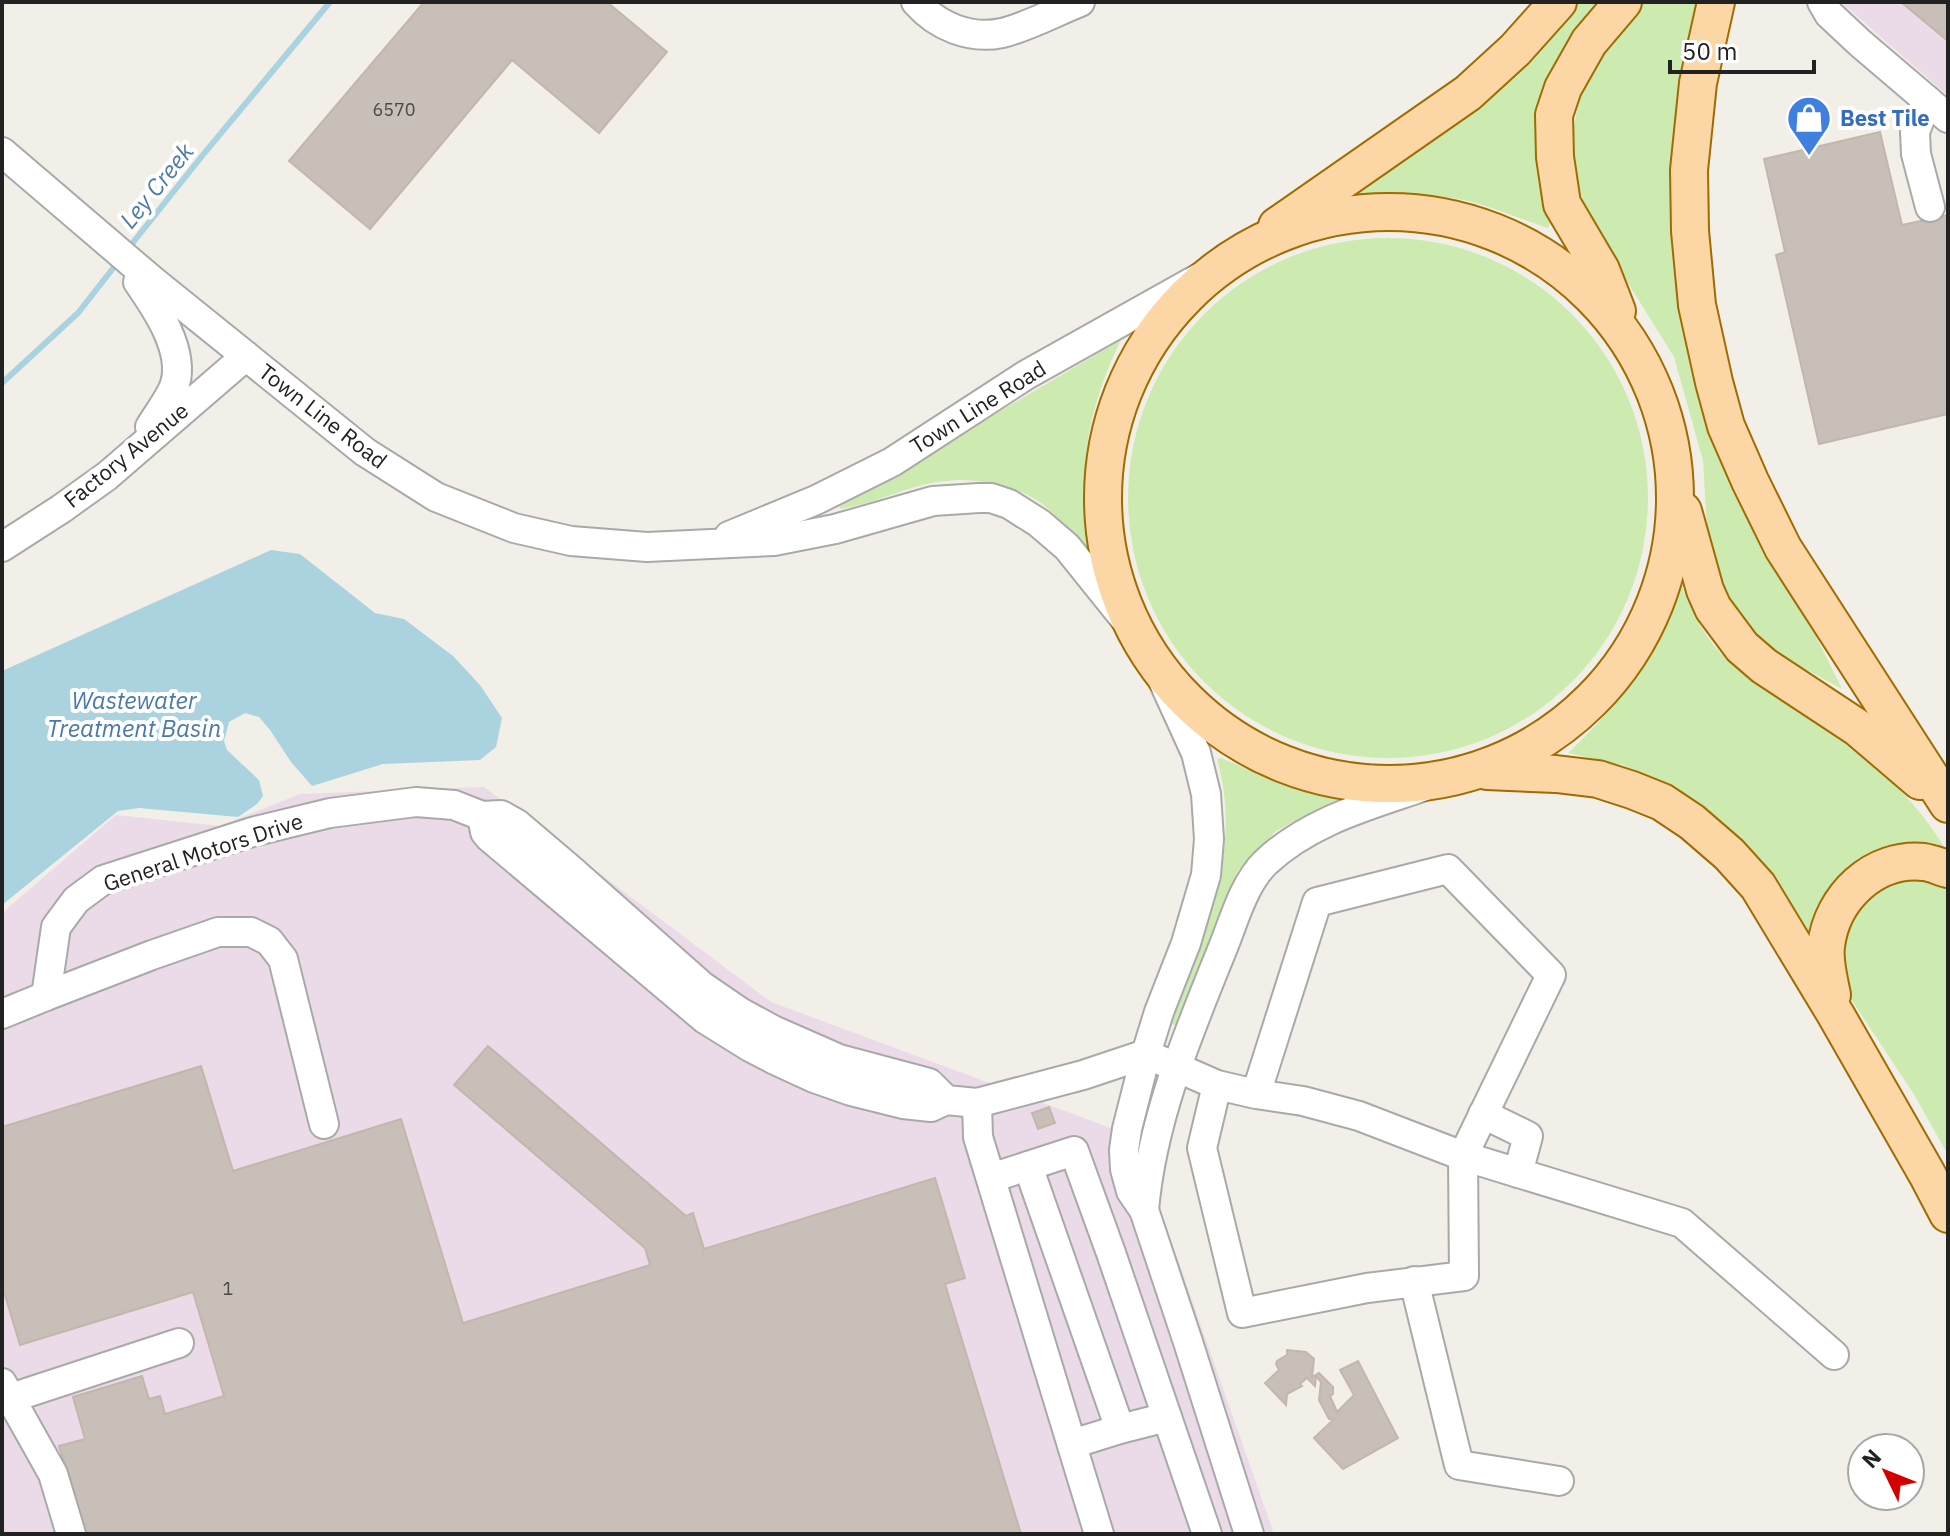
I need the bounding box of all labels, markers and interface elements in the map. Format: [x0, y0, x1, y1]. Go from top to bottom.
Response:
scale bar [1670, 24, 1814, 74]
text: 50 m [1682, 35, 1737, 67]
shop icon: Best Tile [1785, 94, 1833, 157]
house number: 6570 [372, 98, 416, 121]
place label: Best Tile [1840, 103, 1930, 132]
water label: Ley Creek [112, 136, 201, 235]
street label: Town Line Road [904, 353, 1051, 460]
street label: Town Line Road [253, 357, 393, 475]
street label: Factory Avenue [57, 395, 194, 514]
water label: Wastewater Treatment Basin [47, 684, 221, 744]
street label: General Motors Drive [99, 806, 306, 897]
house number: 1 [223, 1277, 233, 1300]
north arrow [1846, 1432, 1926, 1512]
text: N [1855, 1442, 1887, 1474]

